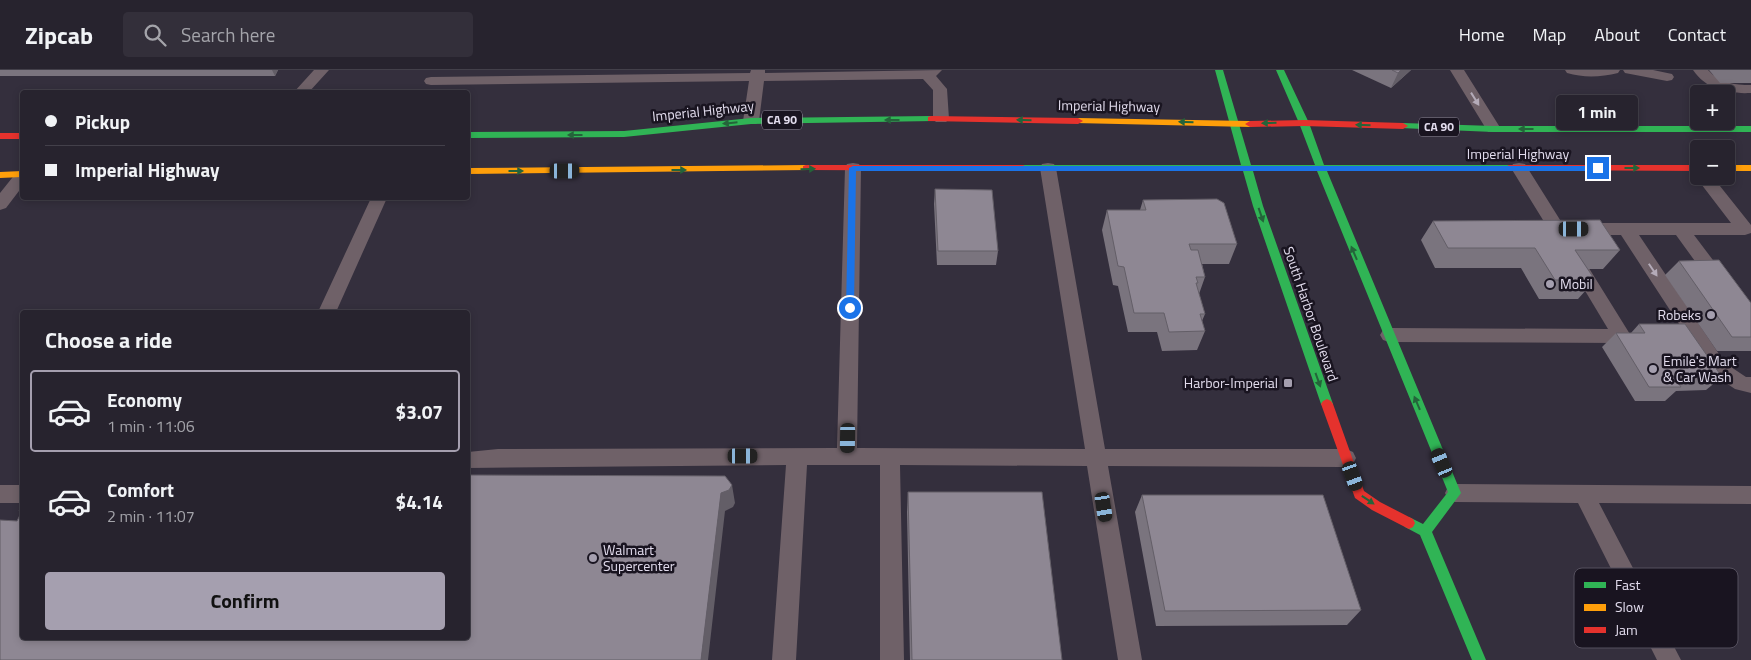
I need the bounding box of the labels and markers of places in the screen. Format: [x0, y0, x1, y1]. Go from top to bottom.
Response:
place label: Mobil [1560, 273, 1593, 294]
marker: Mobil [1544, 278, 1556, 290]
place label: Robeks [1657, 304, 1701, 325]
marker: Robeks [1705, 309, 1717, 321]
place label: Emile's Mart & Car Wash [1663, 350, 1737, 387]
marker: Emile's Mart & Car Wash [1647, 363, 1659, 375]
place label: Harbor-Imperial [1184, 372, 1278, 393]
marker: Harbor-Imperial [1282, 377, 1294, 389]
place label: Walmart Supercenter [603, 539, 675, 576]
marker: Walmart Supercenter [587, 552, 599, 564]

